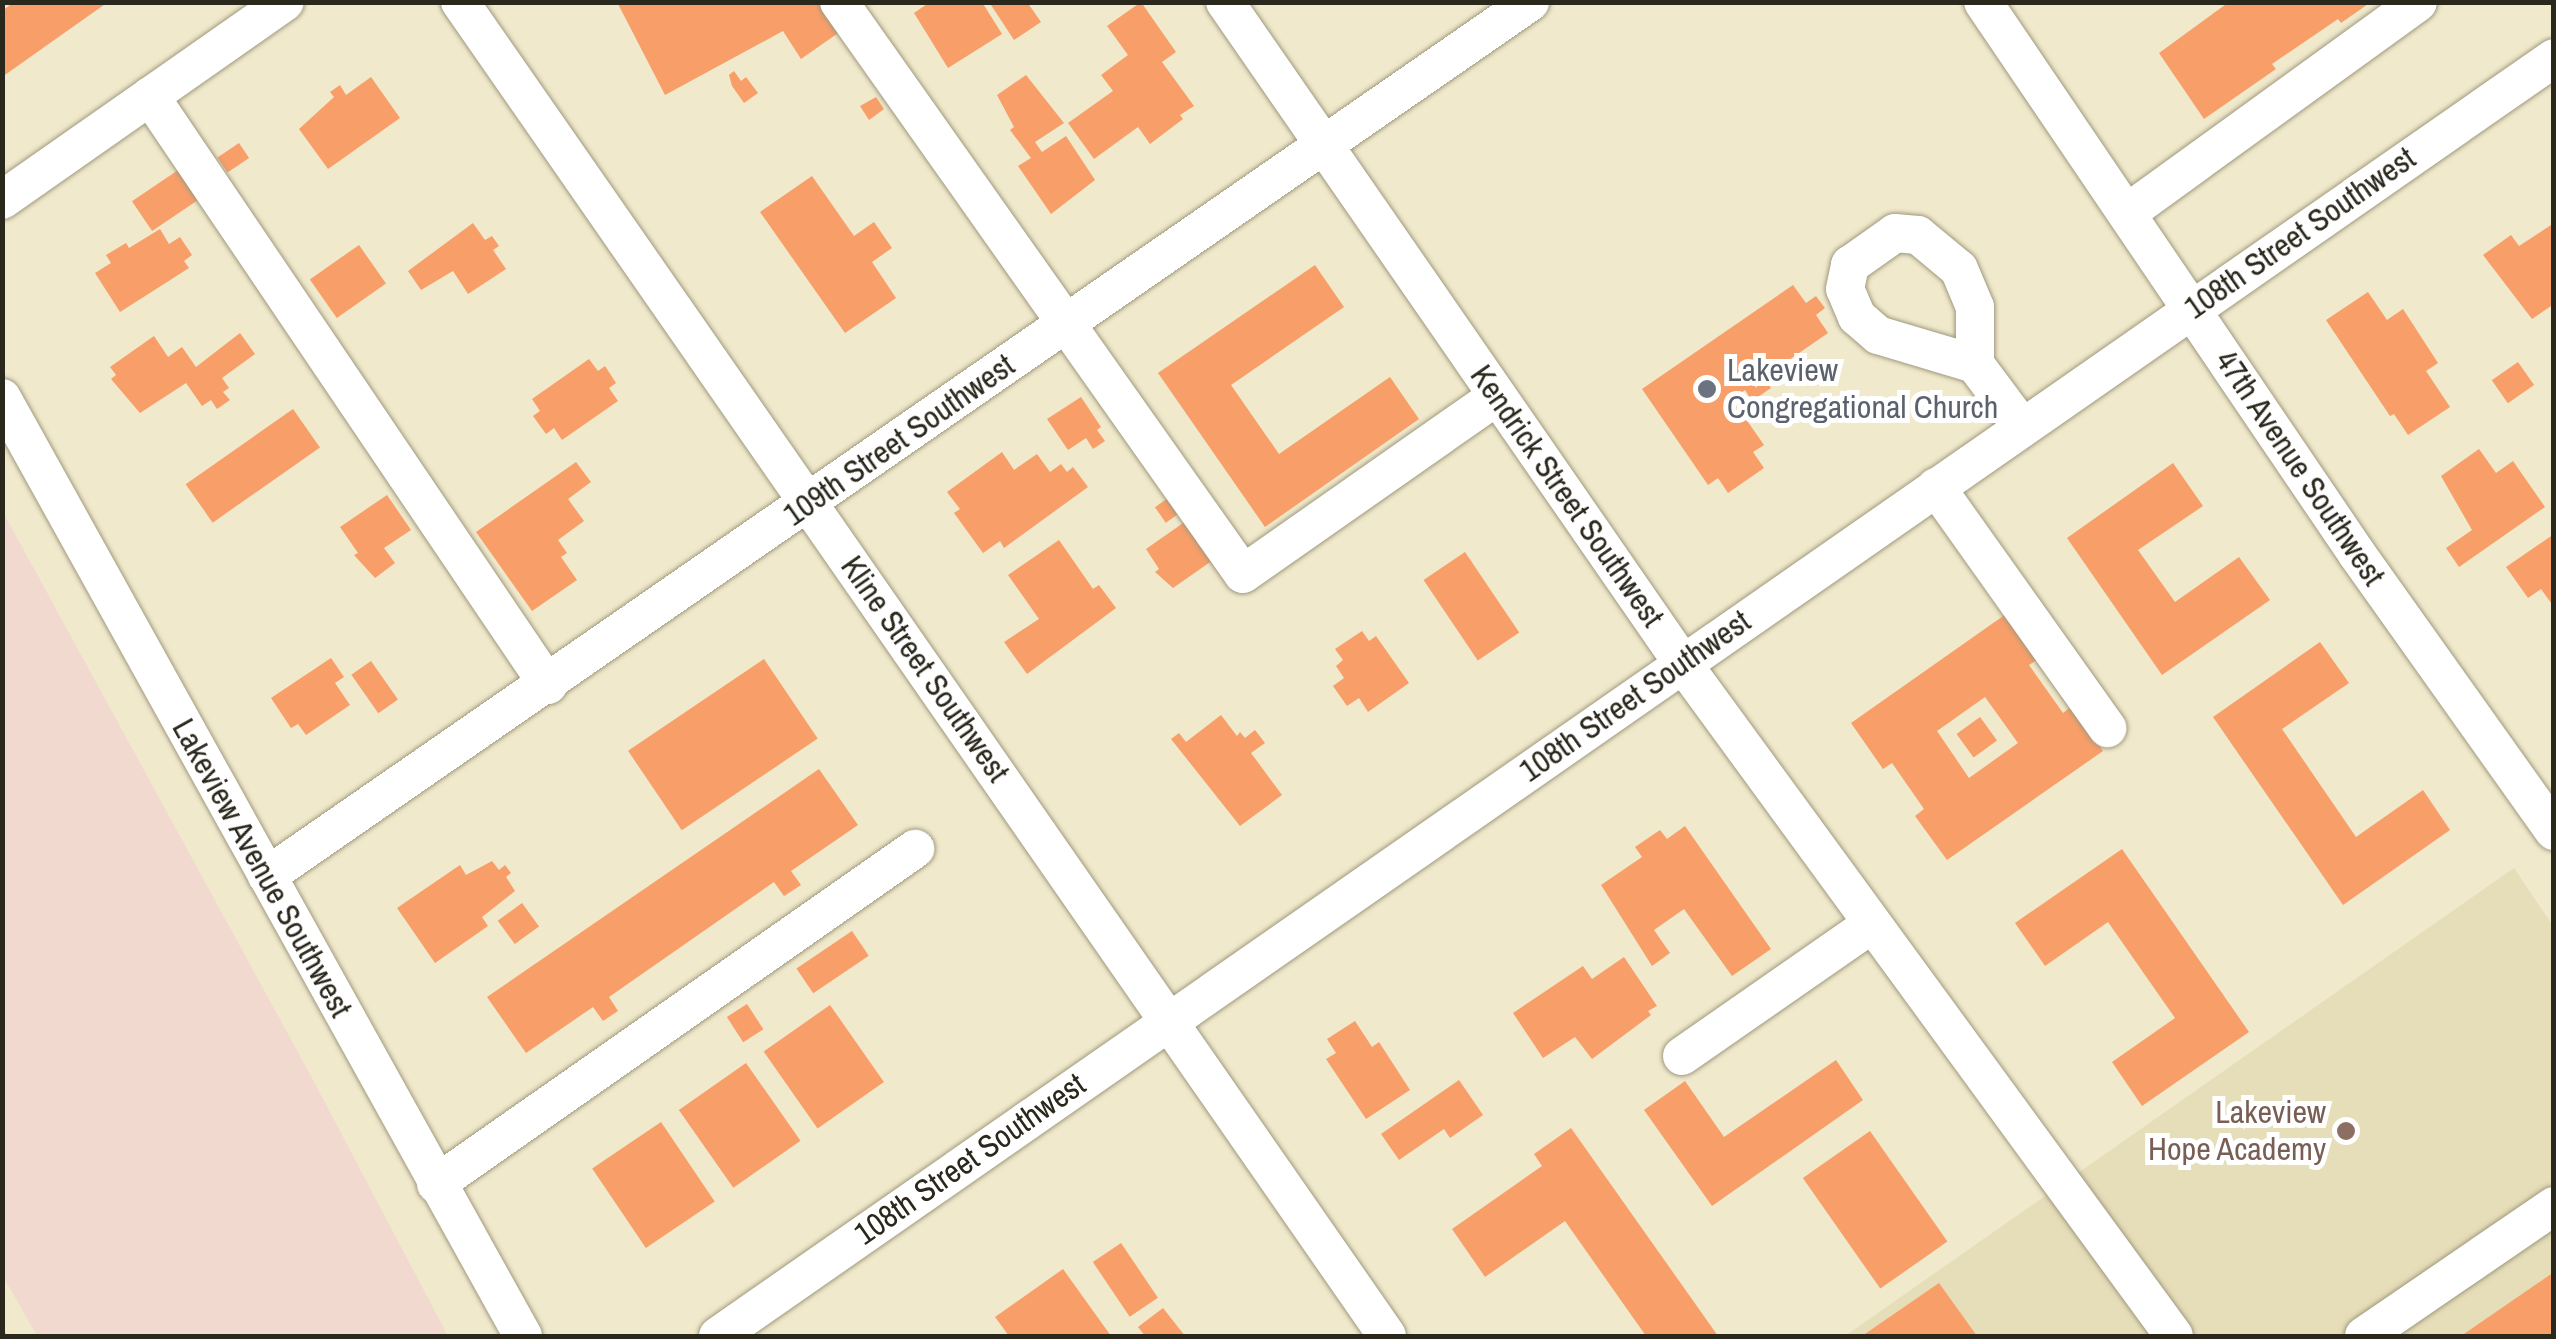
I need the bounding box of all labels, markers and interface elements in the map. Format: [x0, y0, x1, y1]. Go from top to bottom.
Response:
street label: 108th Street Southwest [2177, 139, 2423, 327]
street label: 47th Avenue Southwest [2207, 343, 2393, 593]
street label: 109th Street Southwest [776, 346, 1022, 534]
place label: Lakeview Congregational Church [1727, 352, 1998, 427]
street label: Kendrick Street Southwest [1462, 358, 1672, 634]
marker: Lakeview Congregational Church [1696, 378, 1718, 400]
street label: Kline Street Southwest [833, 549, 1017, 789]
street label: 108th Street Southwest [1512, 602, 1758, 790]
street label: Lakeview Avenue Southwest [164, 712, 360, 1024]
street label: 108th Street Southwest [847, 1065, 1093, 1253]
place label: Lakeview Hope Academy [2147, 1094, 2326, 1169]
marker: Lakeview Hope Academy [2335, 1120, 2357, 1142]

